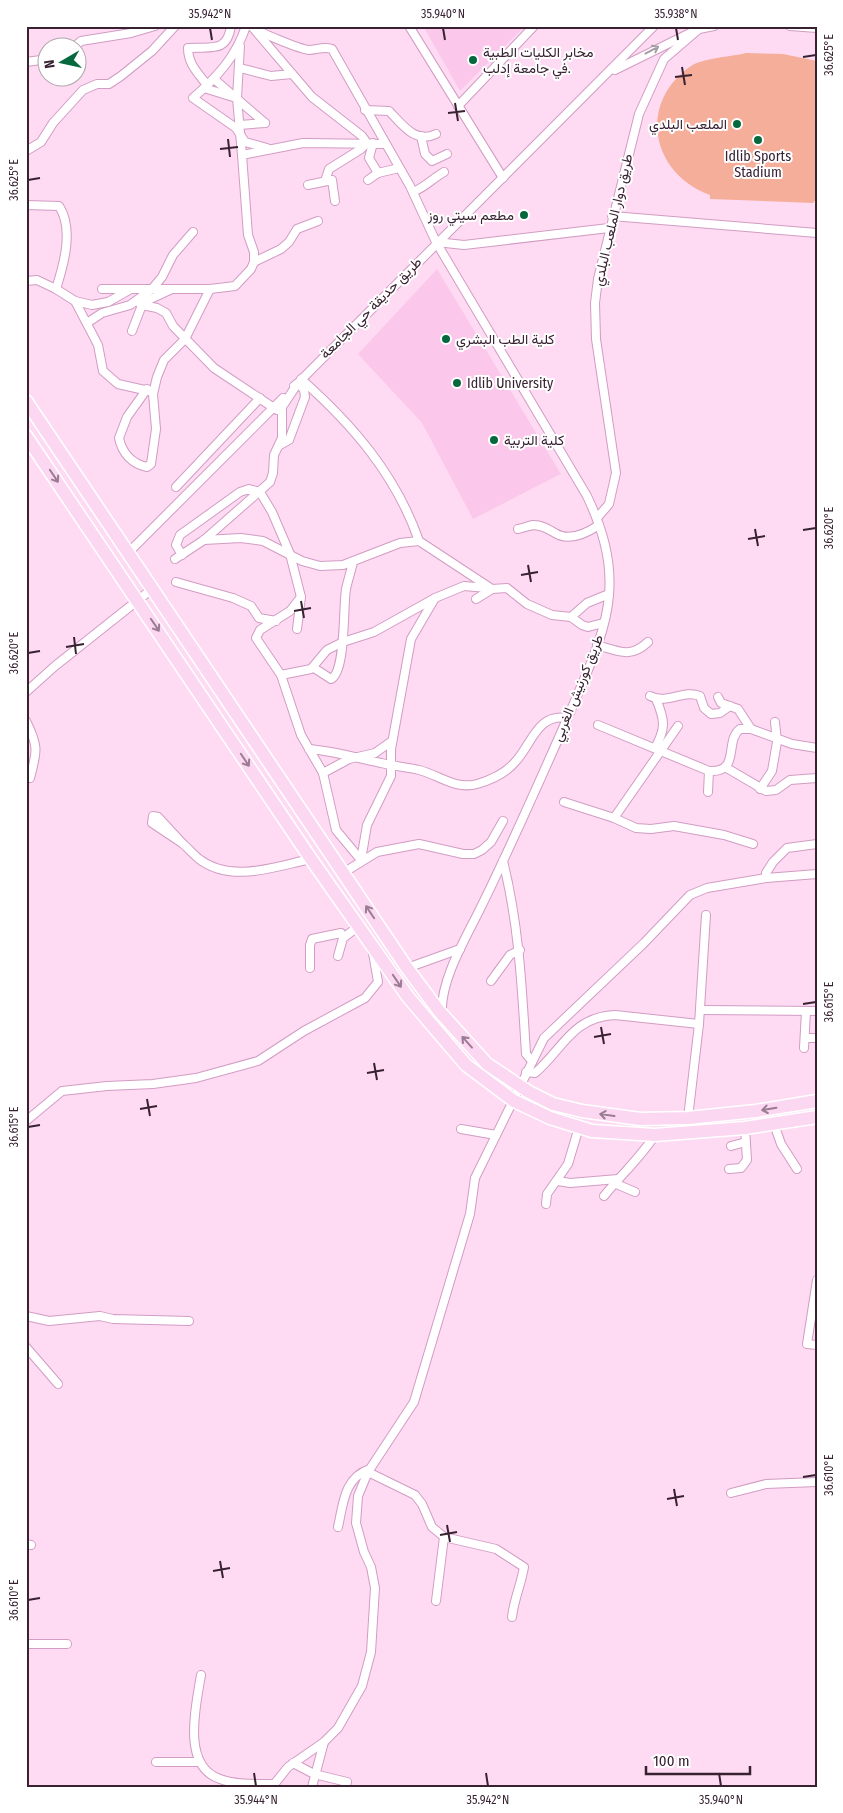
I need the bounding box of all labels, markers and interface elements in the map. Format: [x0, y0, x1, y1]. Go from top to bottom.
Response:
text: 35.942°N [189, 7, 231, 21]
text: 35.940°N [421, 7, 465, 21]
text: 35.938°N [654, 7, 698, 21]
text: 36.625°E [822, 34, 836, 76]
north arrow [38, 38, 88, 88]
place label: مخابر الكليات الطبية في جامعة إدلب. [483, 44, 594, 80]
one-way arrow [644, 45, 659, 54]
marker: مخابر الكليات الطبية في جامعة إدلب. [467, 54, 479, 66]
text: N [41, 58, 59, 69]
place label: الملعب البلدي [649, 116, 727, 136]
marker: الملعب البلدي [731, 118, 743, 130]
marker: Idlib Sports Stadium [752, 134, 764, 146]
place label: Idlib Sports Stadium [725, 148, 791, 181]
street label: طريق دوار الملعب البلدي [590, 152, 639, 288]
text: 36.625°E [7, 159, 21, 201]
place label: مطعم سيتي روز [427, 207, 514, 227]
marker: مطعم سيتي روز [518, 209, 530, 221]
street label: طريق حديقة حي الجامعة [317, 254, 427, 364]
place label: كلية الطب البشري [456, 331, 555, 351]
marker: كلية الطب البشري [440, 333, 452, 345]
place label: Idlib University [467, 375, 554, 392]
marker: Idlib University [451, 377, 463, 389]
place label: كلية التربية [504, 432, 564, 449]
marker: كلية التربية [488, 434, 500, 446]
one-way arrow [49, 469, 59, 483]
text: 36.620°E [822, 506, 836, 549]
one-way arrow [150, 618, 160, 632]
text: 36.620°E [7, 631, 21, 674]
street label: طريق كورنيش الغربي [549, 632, 610, 745]
one-way arrow [240, 753, 251, 767]
one-way arrow [365, 905, 375, 919]
one-way arrow [392, 973, 402, 987]
text: 36.615°E [822, 981, 836, 1022]
one-way arrow [461, 1035, 473, 1048]
one-way arrow [761, 1104, 777, 1114]
text: 36.615°E [7, 1106, 21, 1147]
one-way arrow [599, 1110, 615, 1120]
text: 36.610°E [822, 1454, 836, 1496]
text: 36.610°E [7, 1579, 21, 1621]
scale bar [646, 1743, 749, 1775]
text: 100 m [653, 1752, 690, 1770]
text: 35.944°N [234, 1793, 278, 1807]
text: 35.942°N [467, 1793, 509, 1807]
text: 35.940°N [699, 1793, 743, 1807]

